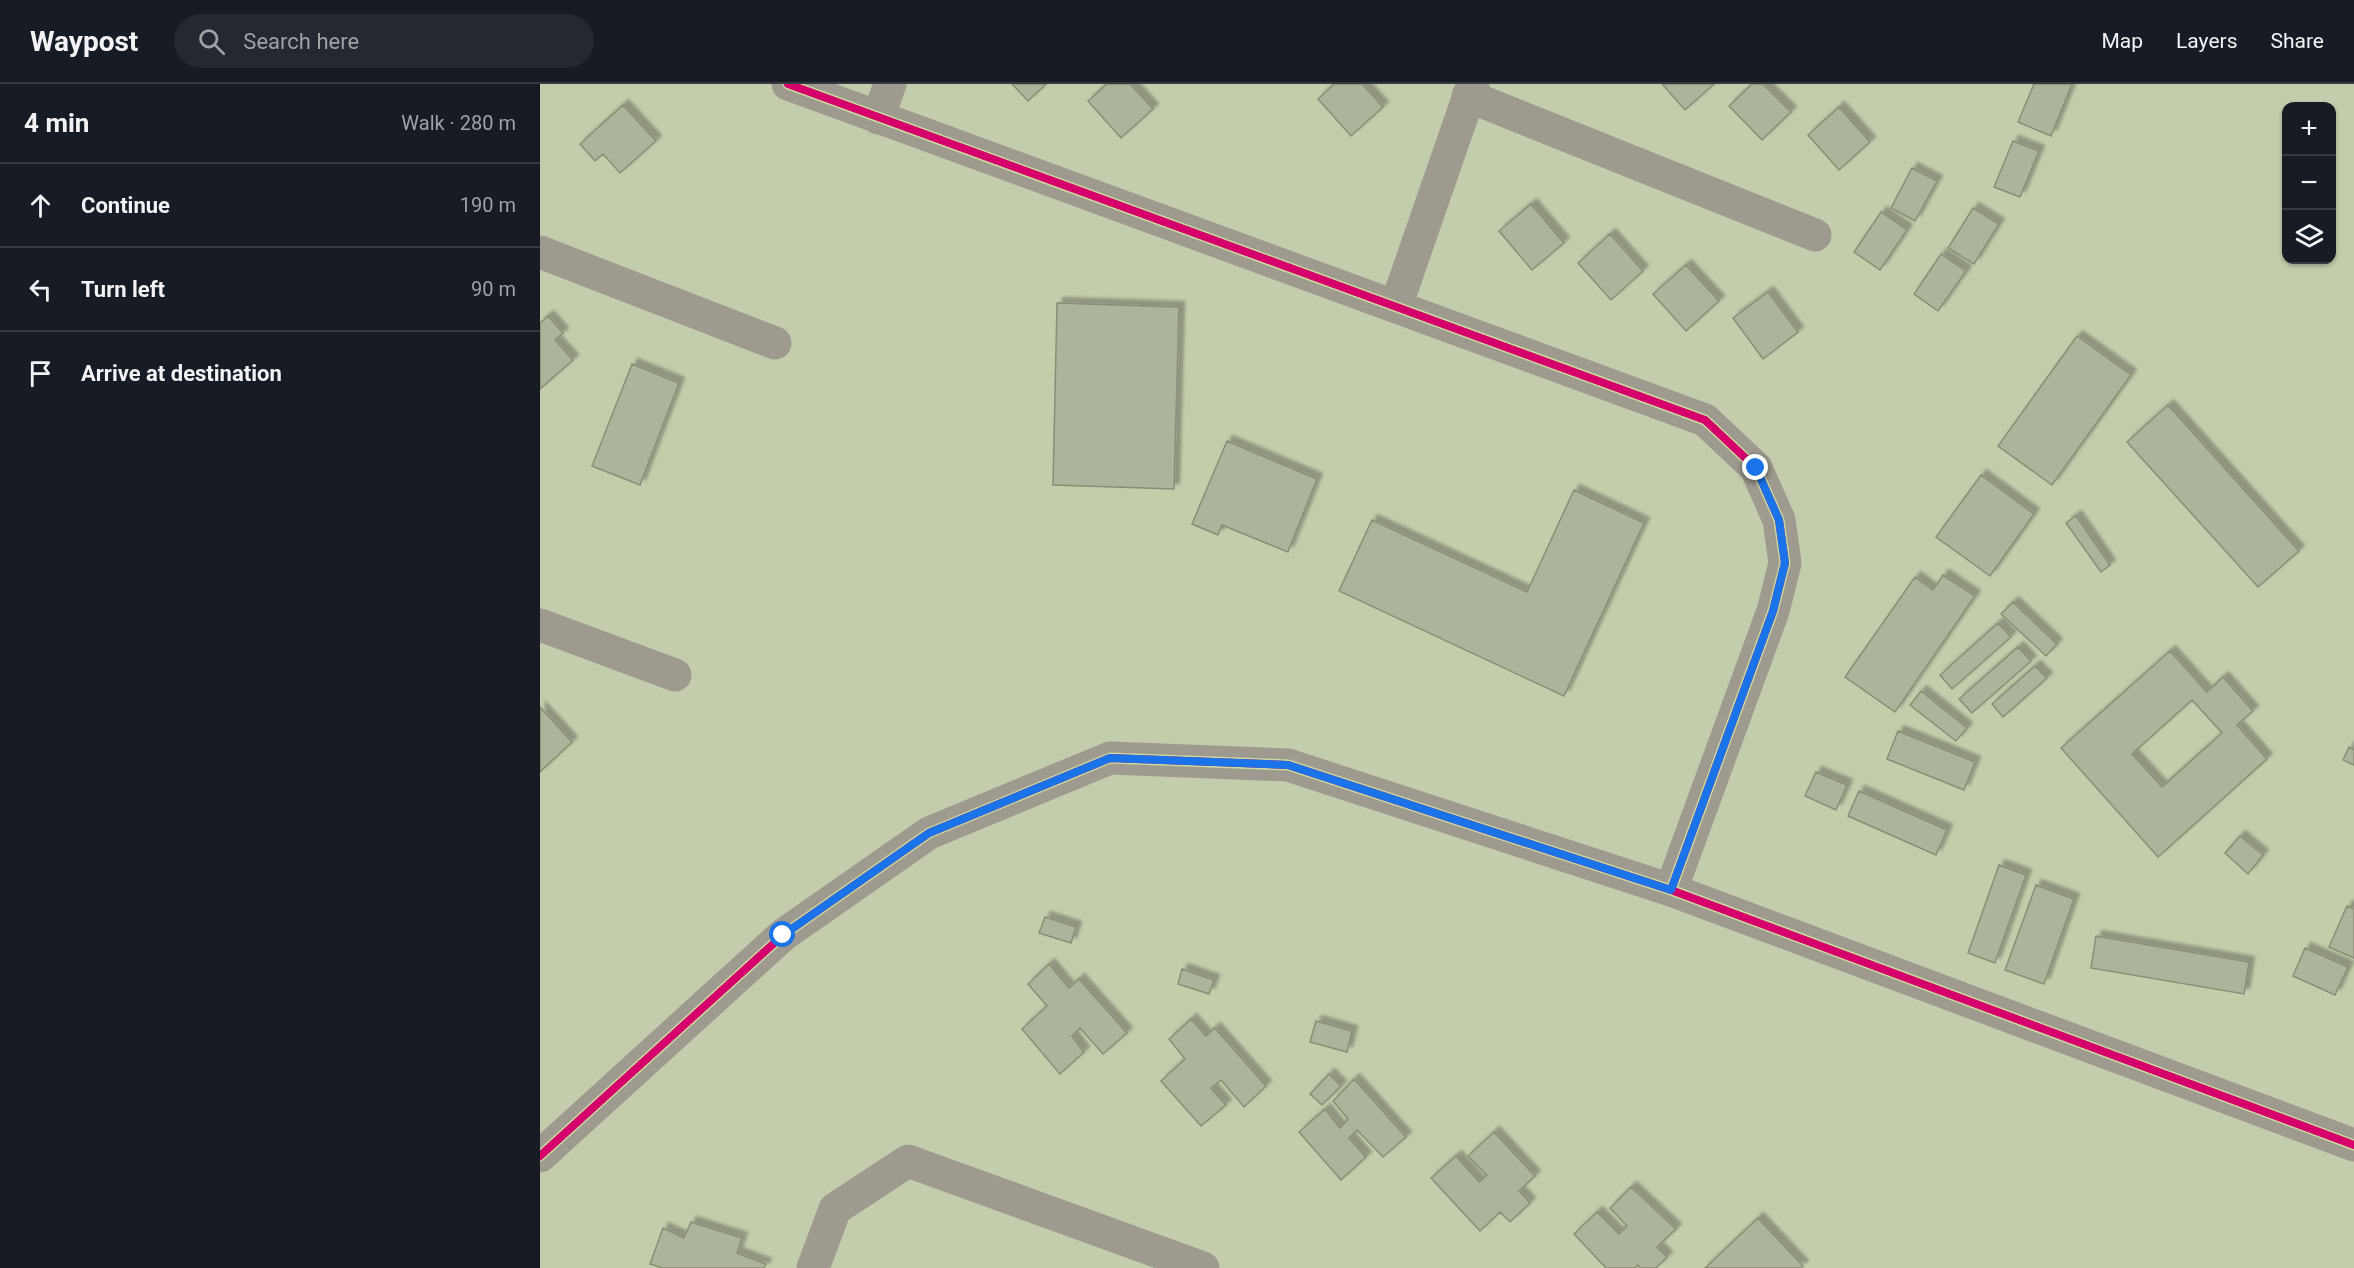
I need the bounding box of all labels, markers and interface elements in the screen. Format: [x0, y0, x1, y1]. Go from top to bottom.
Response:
search box [174, 14, 594, 68]
text: Waypost [30, 25, 138, 58]
icon: search [195, 25, 228, 58]
text: Search here [243, 29, 359, 54]
text: Map [2101, 29, 2143, 53]
text: Layers [2176, 29, 2237, 53]
text: Share [2270, 29, 2324, 53]
map controls [2282, 102, 2336, 264]
button: + [2282, 102, 2336, 156]
text: 4 min [24, 108, 89, 138]
text: Walk · 280 m [401, 111, 516, 135]
button: − [2282, 156, 2336, 210]
icon: ahead [24, 189, 57, 222]
text: Continue [81, 193, 170, 218]
text: 190 m [460, 193, 516, 217]
button: layers [2282, 210, 2336, 264]
icon: left [24, 273, 57, 306]
text: Turn left [81, 277, 165, 302]
text: 90 m [471, 277, 516, 301]
icon: arrive [24, 357, 57, 390]
text: Arrive at destination [81, 361, 282, 386]
route end [1742, 454, 1768, 480]
route start [769, 921, 795, 947]

